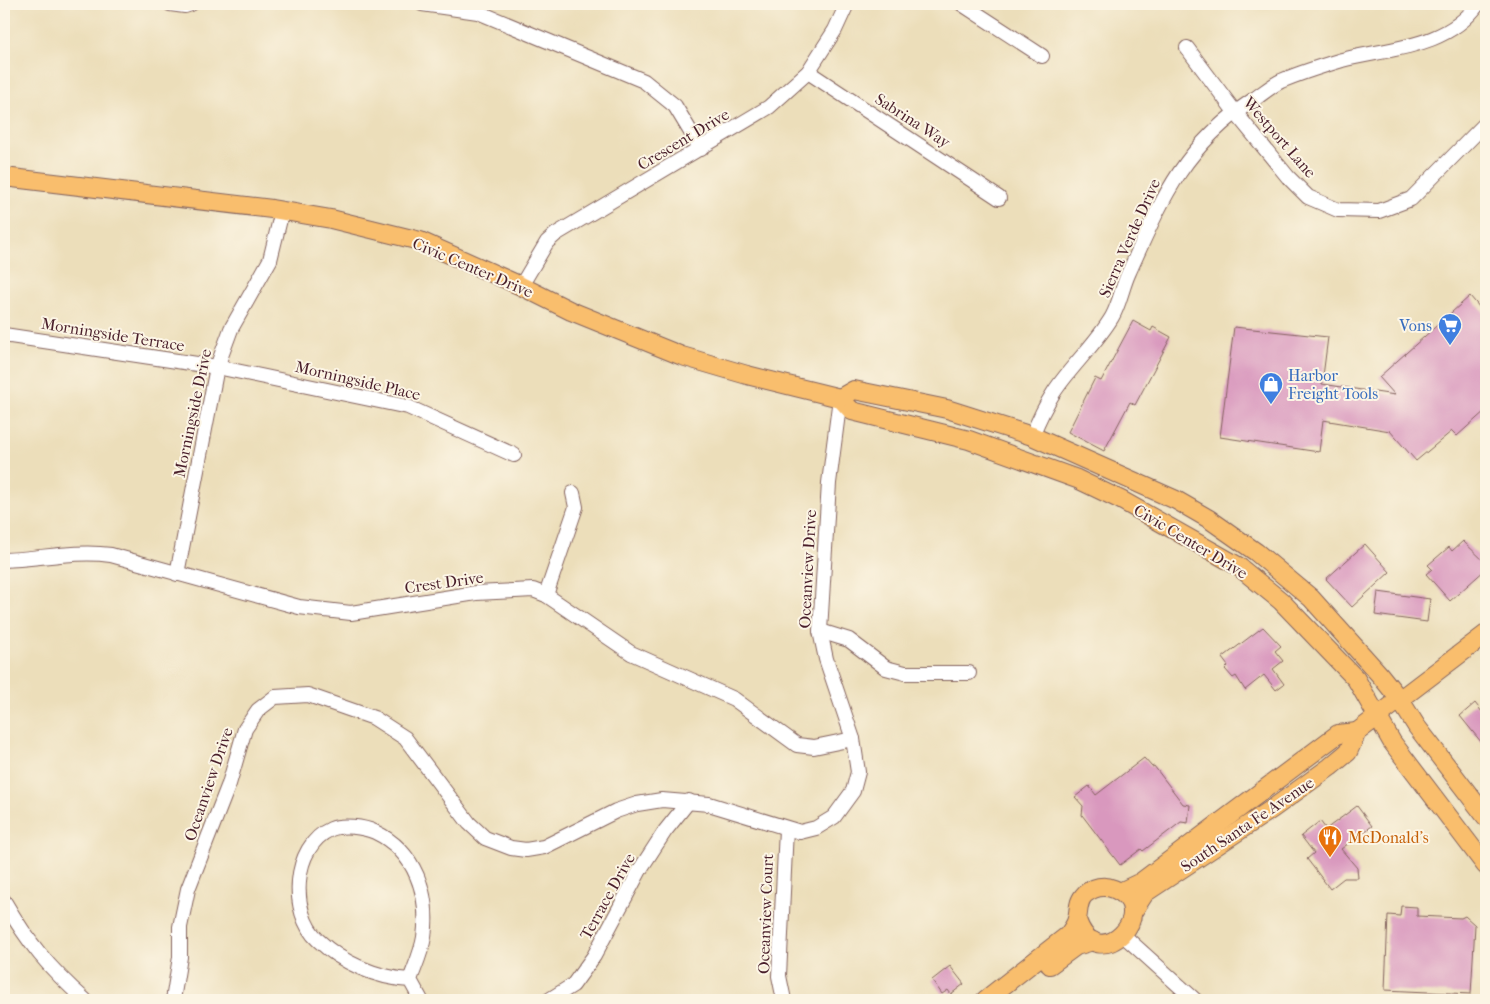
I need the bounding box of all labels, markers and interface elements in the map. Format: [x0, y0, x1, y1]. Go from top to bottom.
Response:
street label: Sabrina Way [872, 89, 954, 152]
street label: Westport Lane [1239, 92, 1320, 182]
street label: Crescent Drive [634, 105, 733, 174]
street label: Sierra Verde Drive [1095, 176, 1164, 301]
street label: Civic Center Drive [410, 234, 536, 301]
supermarket icon: Vons [1437, 312, 1463, 346]
street label: Morningside Terrace [40, 314, 186, 355]
place label: Vons [1398, 316, 1432, 335]
street label: Morningside Drive [170, 347, 215, 479]
street label: Morningside Place [293, 357, 423, 404]
place label: Harbor Freight Tools [1288, 366, 1378, 403]
shop icon: Harbor Freight Tools [1258, 371, 1284, 405]
street label: Civic Center Drive [1131, 500, 1251, 583]
street label: Oceanview Drive [795, 509, 820, 629]
street label: Crest Drive [403, 568, 485, 597]
street label: Oceanview Drive [180, 725, 237, 843]
street label: South Santa Fe Avenue [1177, 773, 1317, 876]
restaurant icon: McDonald's [1317, 824, 1343, 858]
place label: McDonald's [1348, 828, 1429, 847]
street label: Terrace Drive [576, 850, 639, 943]
street label: Oceanview Court [754, 853, 777, 974]

